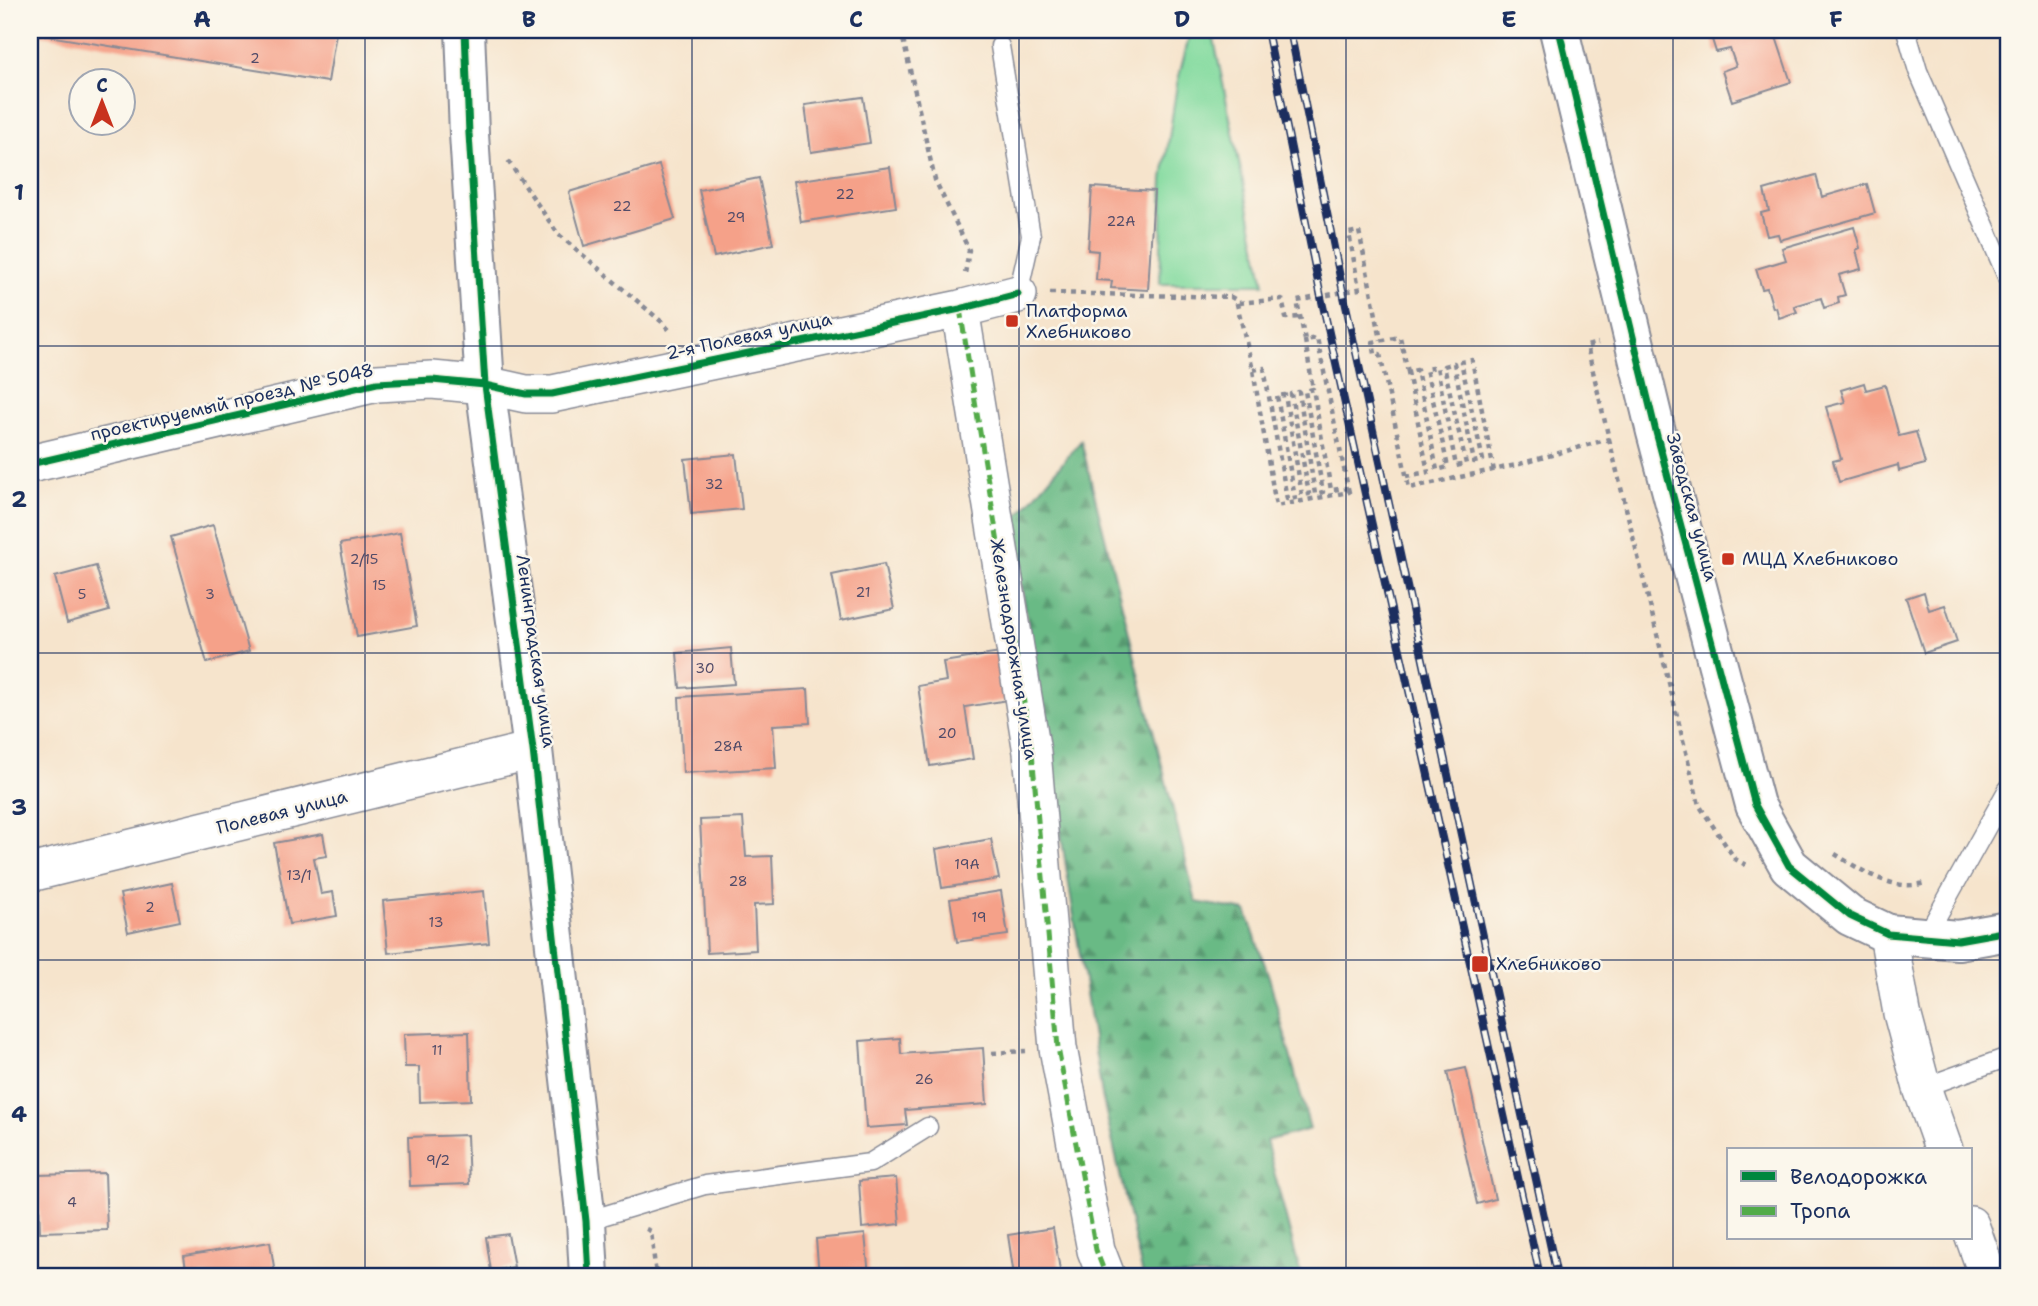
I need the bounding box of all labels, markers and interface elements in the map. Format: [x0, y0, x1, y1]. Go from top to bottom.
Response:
text: A [193, 4, 211, 34]
text: B [522, 4, 536, 34]
text: C [849, 4, 863, 34]
text: D [1174, 4, 1190, 34]
text: E [1501, 4, 1517, 34]
text: F [1829, 4, 1843, 34]
house number: 2 [250, 49, 260, 67]
north arrow [66, 66, 136, 136]
text: С [96, 73, 108, 98]
text: 1 [14, 177, 24, 207]
house number: 22 [836, 185, 854, 203]
house number: 22 [613, 197, 631, 215]
house number: 29 [727, 208, 745, 226]
house number: 22А [1106, 212, 1136, 230]
place label: Платформа Хлебниково [1026, 299, 1131, 344]
street label: 2-я Полевая улица [664, 307, 834, 365]
marker: Платформа Хлебниково [1004, 313, 1020, 329]
street label: проектируемый проезд № 5048 [88, 358, 376, 446]
street label: Заводская улица [1661, 430, 1723, 584]
house number: 32 [705, 475, 723, 493]
text: 2 [11, 484, 27, 514]
street label: Железнодорожная улица [985, 537, 1043, 761]
place label: МЦД Хлебниково [1742, 547, 1898, 571]
house number: 2/15 [350, 550, 378, 568]
marker: МЦД Хлебниково [1720, 551, 1736, 567]
street label: Ленинградская улица [511, 553, 561, 749]
house number: 15 [372, 576, 386, 594]
house number: 21 [856, 583, 870, 601]
house number: 5 [78, 585, 86, 603]
house number: 3 [205, 585, 215, 603]
house number: 30 [695, 659, 715, 677]
house number: 20 [937, 724, 957, 742]
house number: 28А [713, 737, 743, 755]
street label: Полевая улица [214, 784, 350, 840]
text: 3 [11, 792, 27, 822]
house number: 19А [954, 855, 980, 873]
house number: 13/1 [286, 866, 312, 884]
house number: 28 [728, 872, 748, 890]
house number: 2 [145, 898, 155, 916]
house number: 19 [971, 908, 987, 926]
house number: 13 [429, 913, 443, 931]
place label: Хлебниково [1496, 952, 1601, 976]
marker: Хлебниково [1470, 954, 1490, 974]
house number: 11 [431, 1041, 443, 1059]
house number: 26 [915, 1070, 934, 1088]
text: 4 [11, 1099, 27, 1129]
legend [1727, 1148, 1972, 1240]
house number: 9/2 [426, 1151, 450, 1169]
text: Велодорожка [1790, 1163, 1927, 1191]
house number: 4 [67, 1193, 77, 1211]
text: Тропа [1790, 1197, 1850, 1225]

